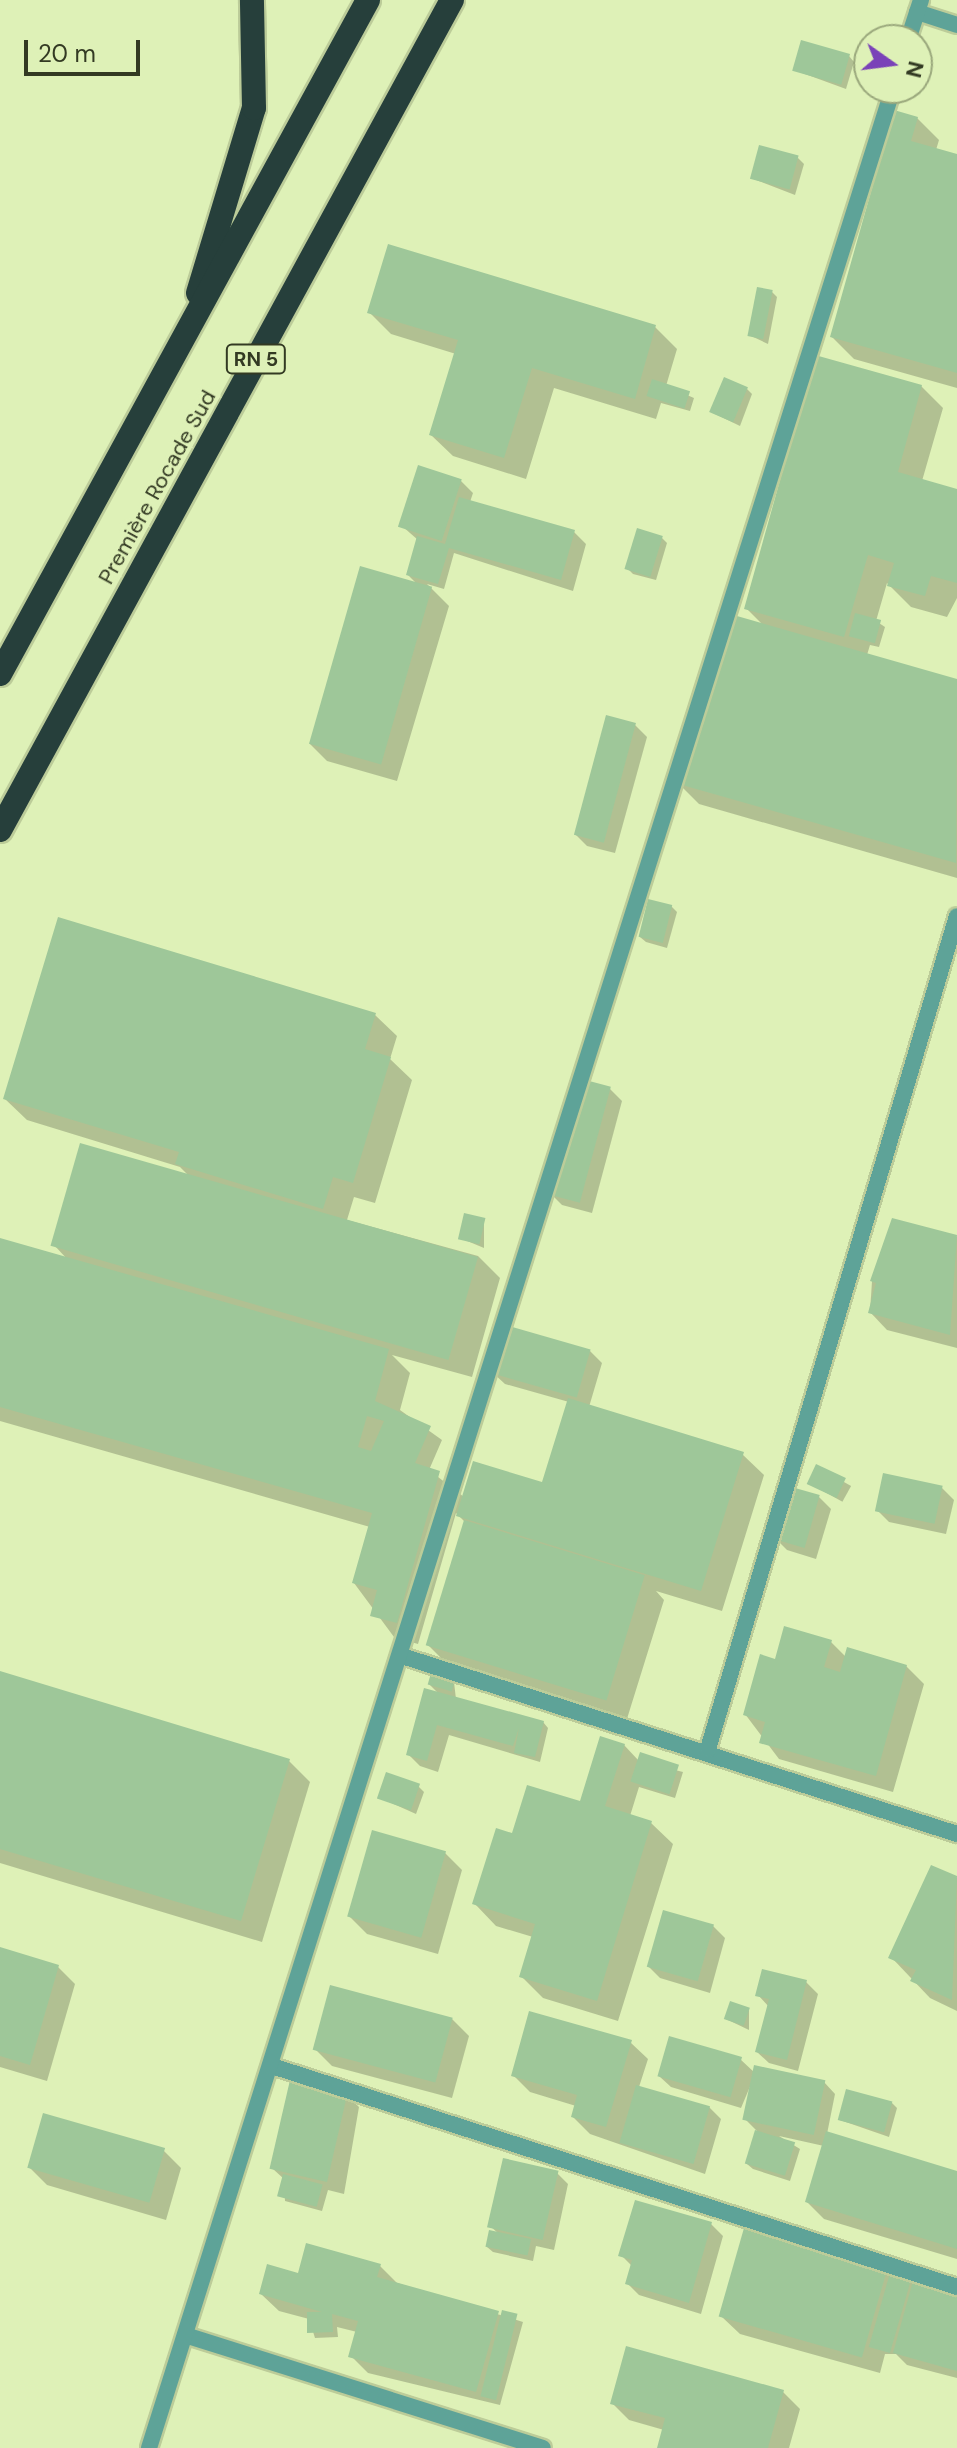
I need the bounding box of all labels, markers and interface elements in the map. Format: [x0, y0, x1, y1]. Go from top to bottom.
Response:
scale bar [28, 24, 144, 74]
north arrow [853, 24, 933, 104]
text: 20 m [38, 38, 96, 69]
text: N [899, 58, 931, 81]
road number: RN 5 [224, 343, 288, 375]
street label: Première Rocade Sud [93, 385, 221, 589]

